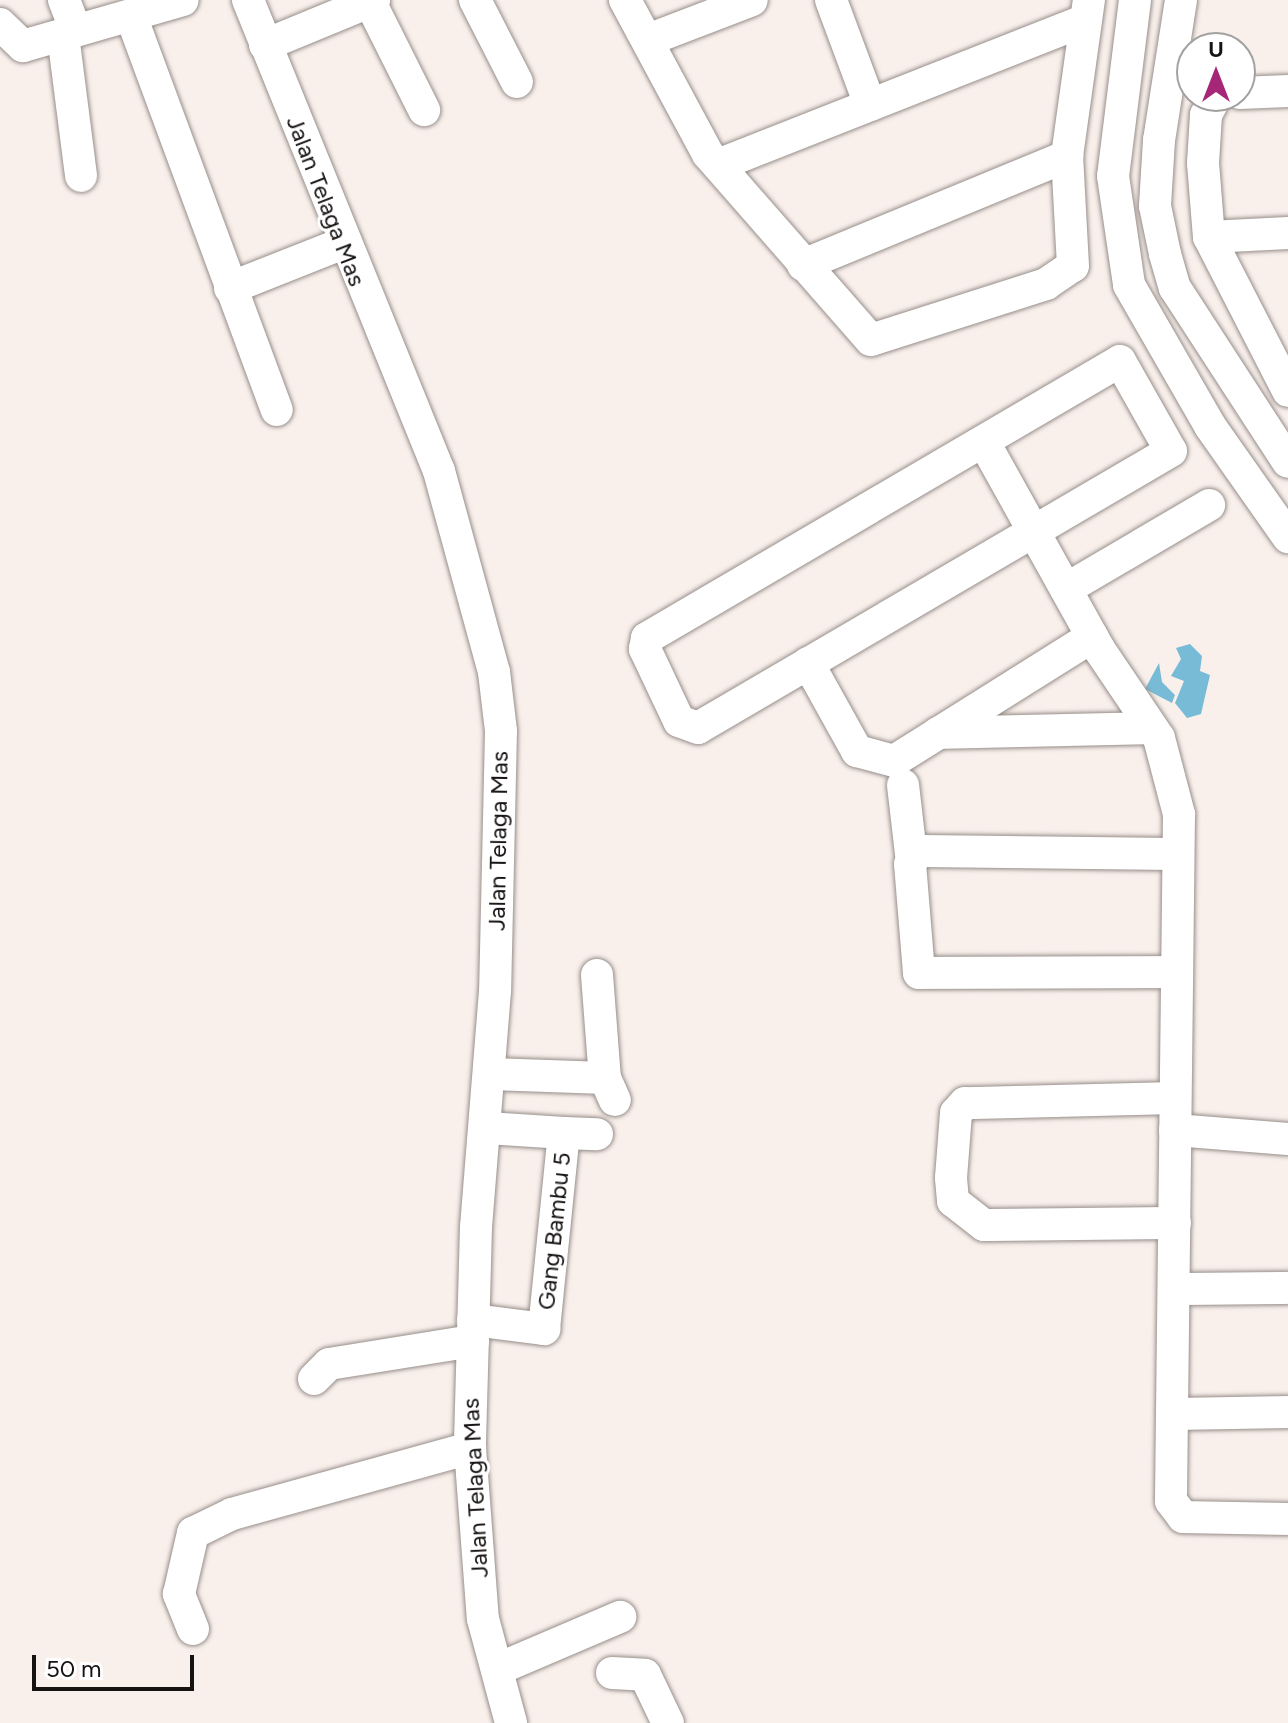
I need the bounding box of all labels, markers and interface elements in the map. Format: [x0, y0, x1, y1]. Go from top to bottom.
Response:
north arrow [1176, 32, 1256, 112]
text: U [1208, 36, 1224, 63]
street label: Jalan Telaga Mas [280, 112, 372, 290]
street label: Jalan Telaga Mas [482, 751, 514, 931]
street label: Gang Bambu 5 [531, 1151, 577, 1311]
street label: Jalan Telaga Mas [456, 1397, 494, 1579]
scale bar [36, 1639, 198, 1689]
text: 50 m [46, 1654, 102, 1683]

